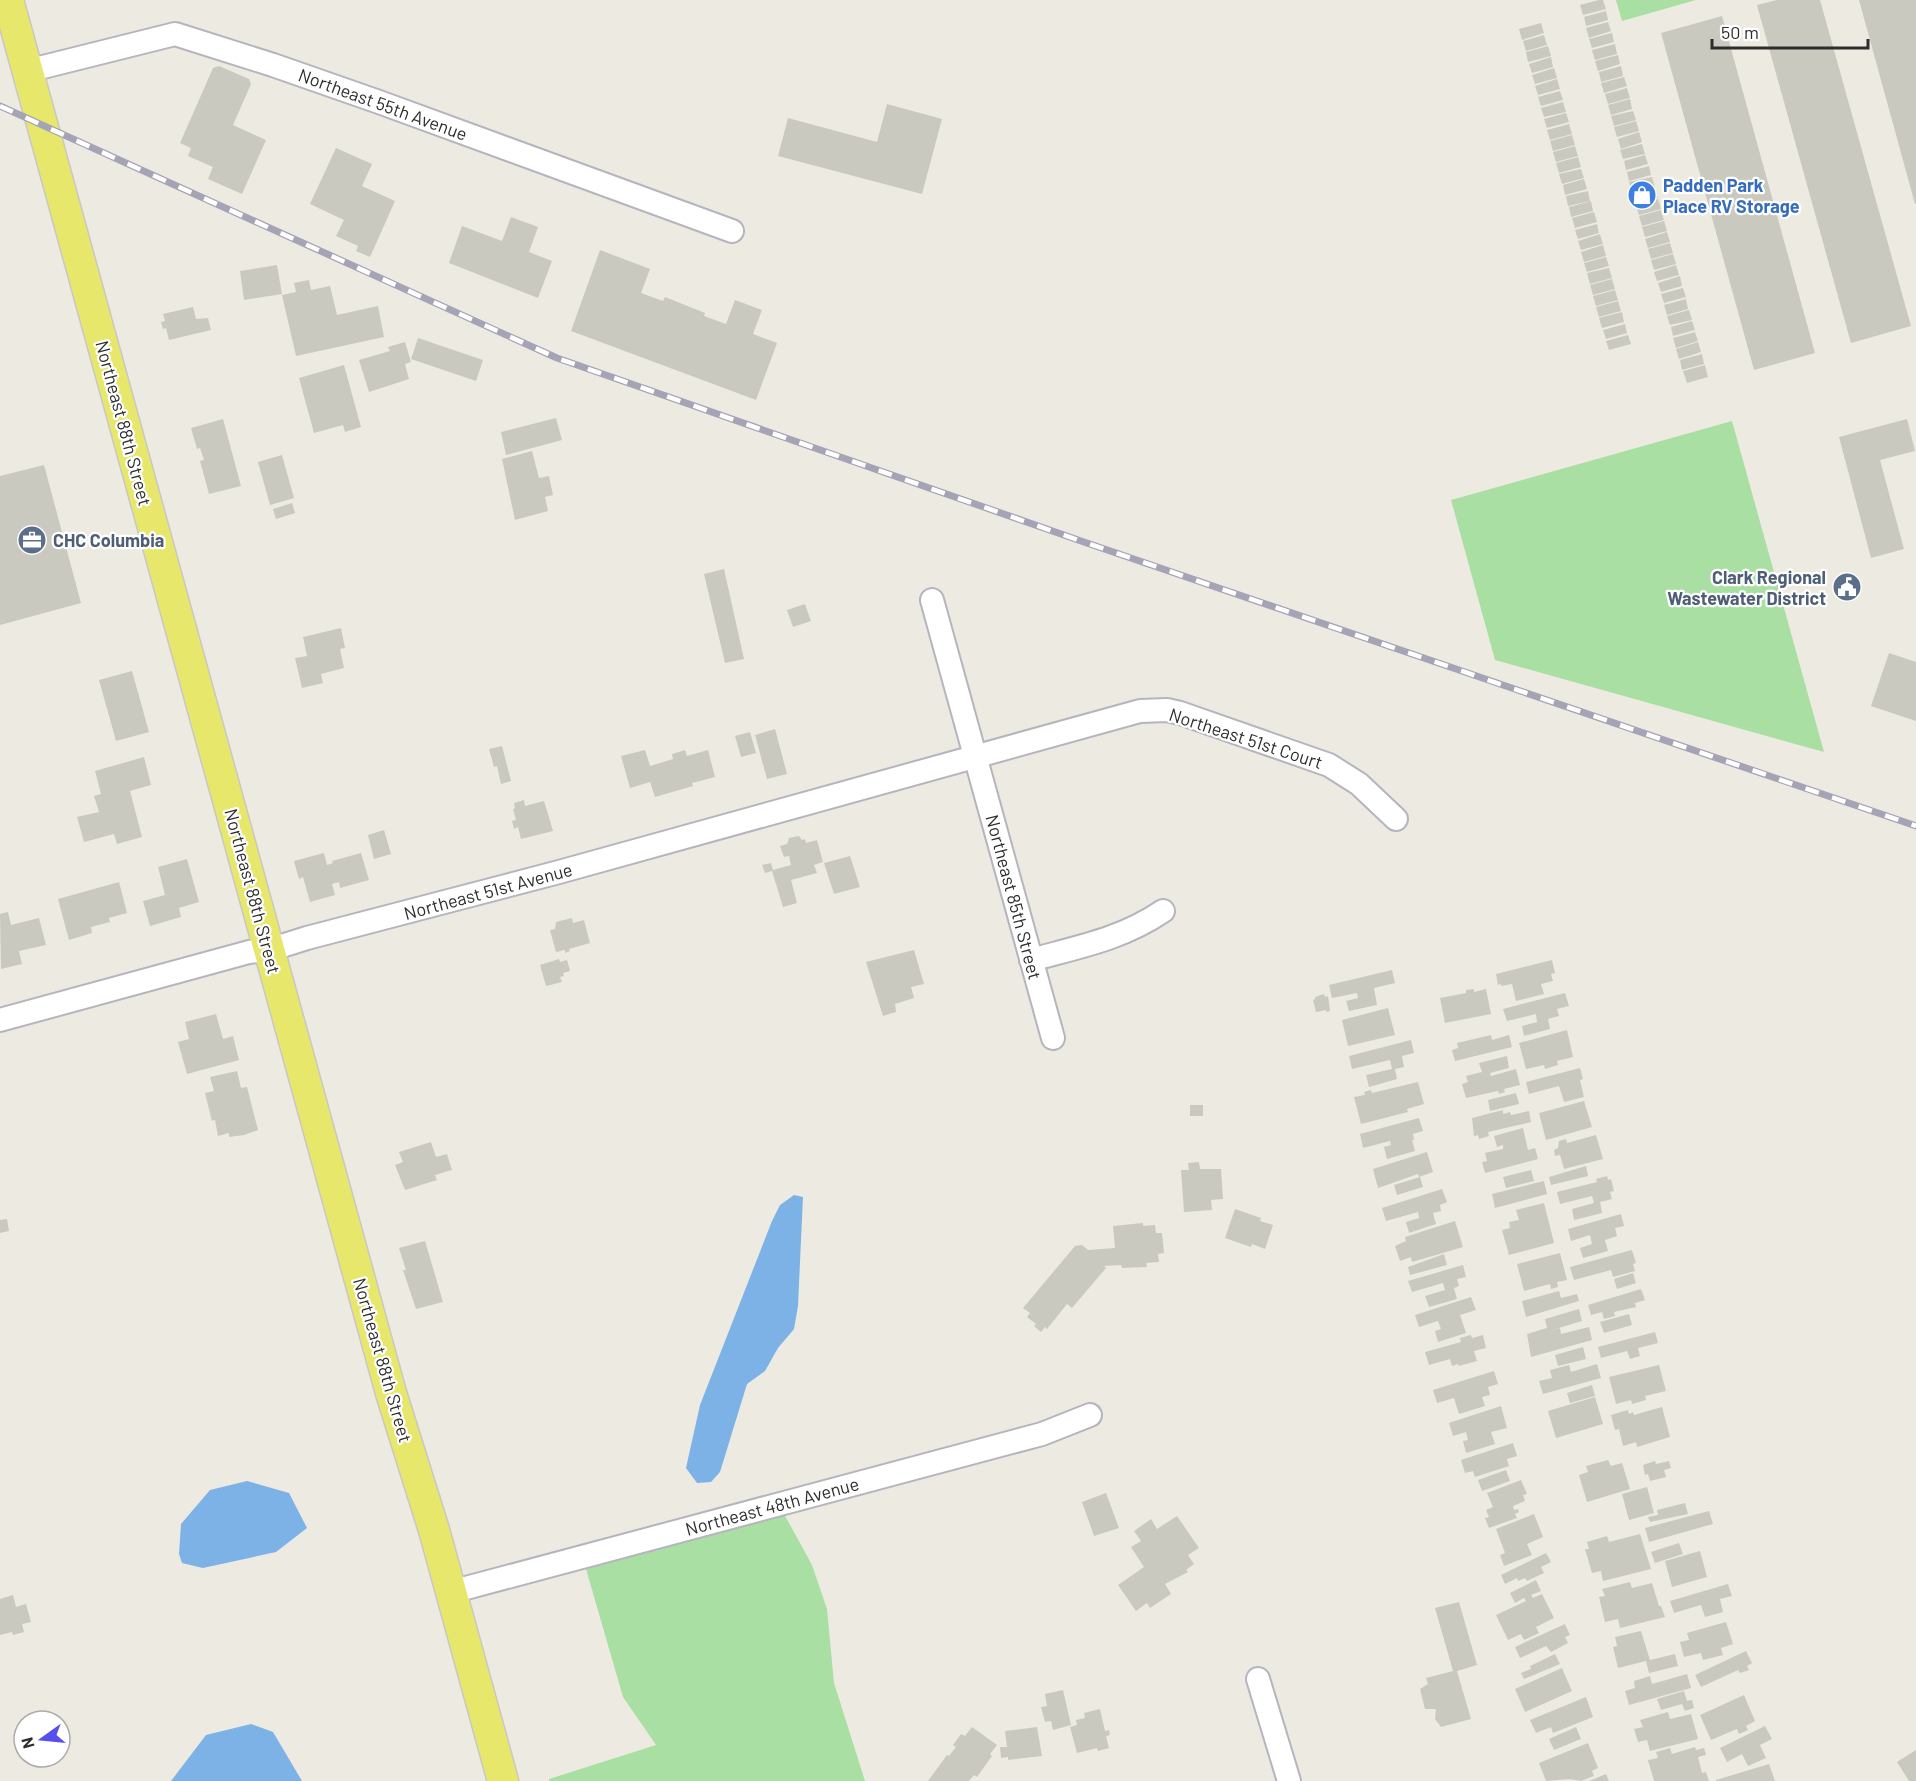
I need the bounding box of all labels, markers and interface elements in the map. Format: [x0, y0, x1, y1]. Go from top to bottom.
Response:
scale bar [1712, 12, 1868, 50]
text: 50 m [1721, 21, 1759, 43]
street label: Northeast 55th Avenue [296, 63, 470, 145]
place label: Padden Park Place RV Storage [1663, 174, 1800, 217]
shop icon: Padden Park Place RV Storage [1626, 179, 1658, 211]
street label: Northeast 88th Street [91, 338, 157, 508]
office icon: CHC Columbia [16, 524, 48, 556]
place label: CHC Columbia [53, 529, 164, 551]
place label: Clark Regional Wastewater District [1667, 566, 1826, 609]
public building icon: Clark Regional Wastewater District [1831, 571, 1863, 603]
street label: Northeast 51st Court [1167, 703, 1325, 773]
street label: Northeast 88th Street [220, 806, 286, 976]
street label: Northeast 85th Street [981, 812, 1047, 982]
street label: Northeast 51st Avenue [401, 858, 575, 924]
street label: Northeast 88th Street [349, 1275, 417, 1445]
street label: Northeast 48th Avenue [683, 1472, 861, 1540]
north arrow [12, 1709, 72, 1769]
text: N [16, 1735, 38, 1751]

